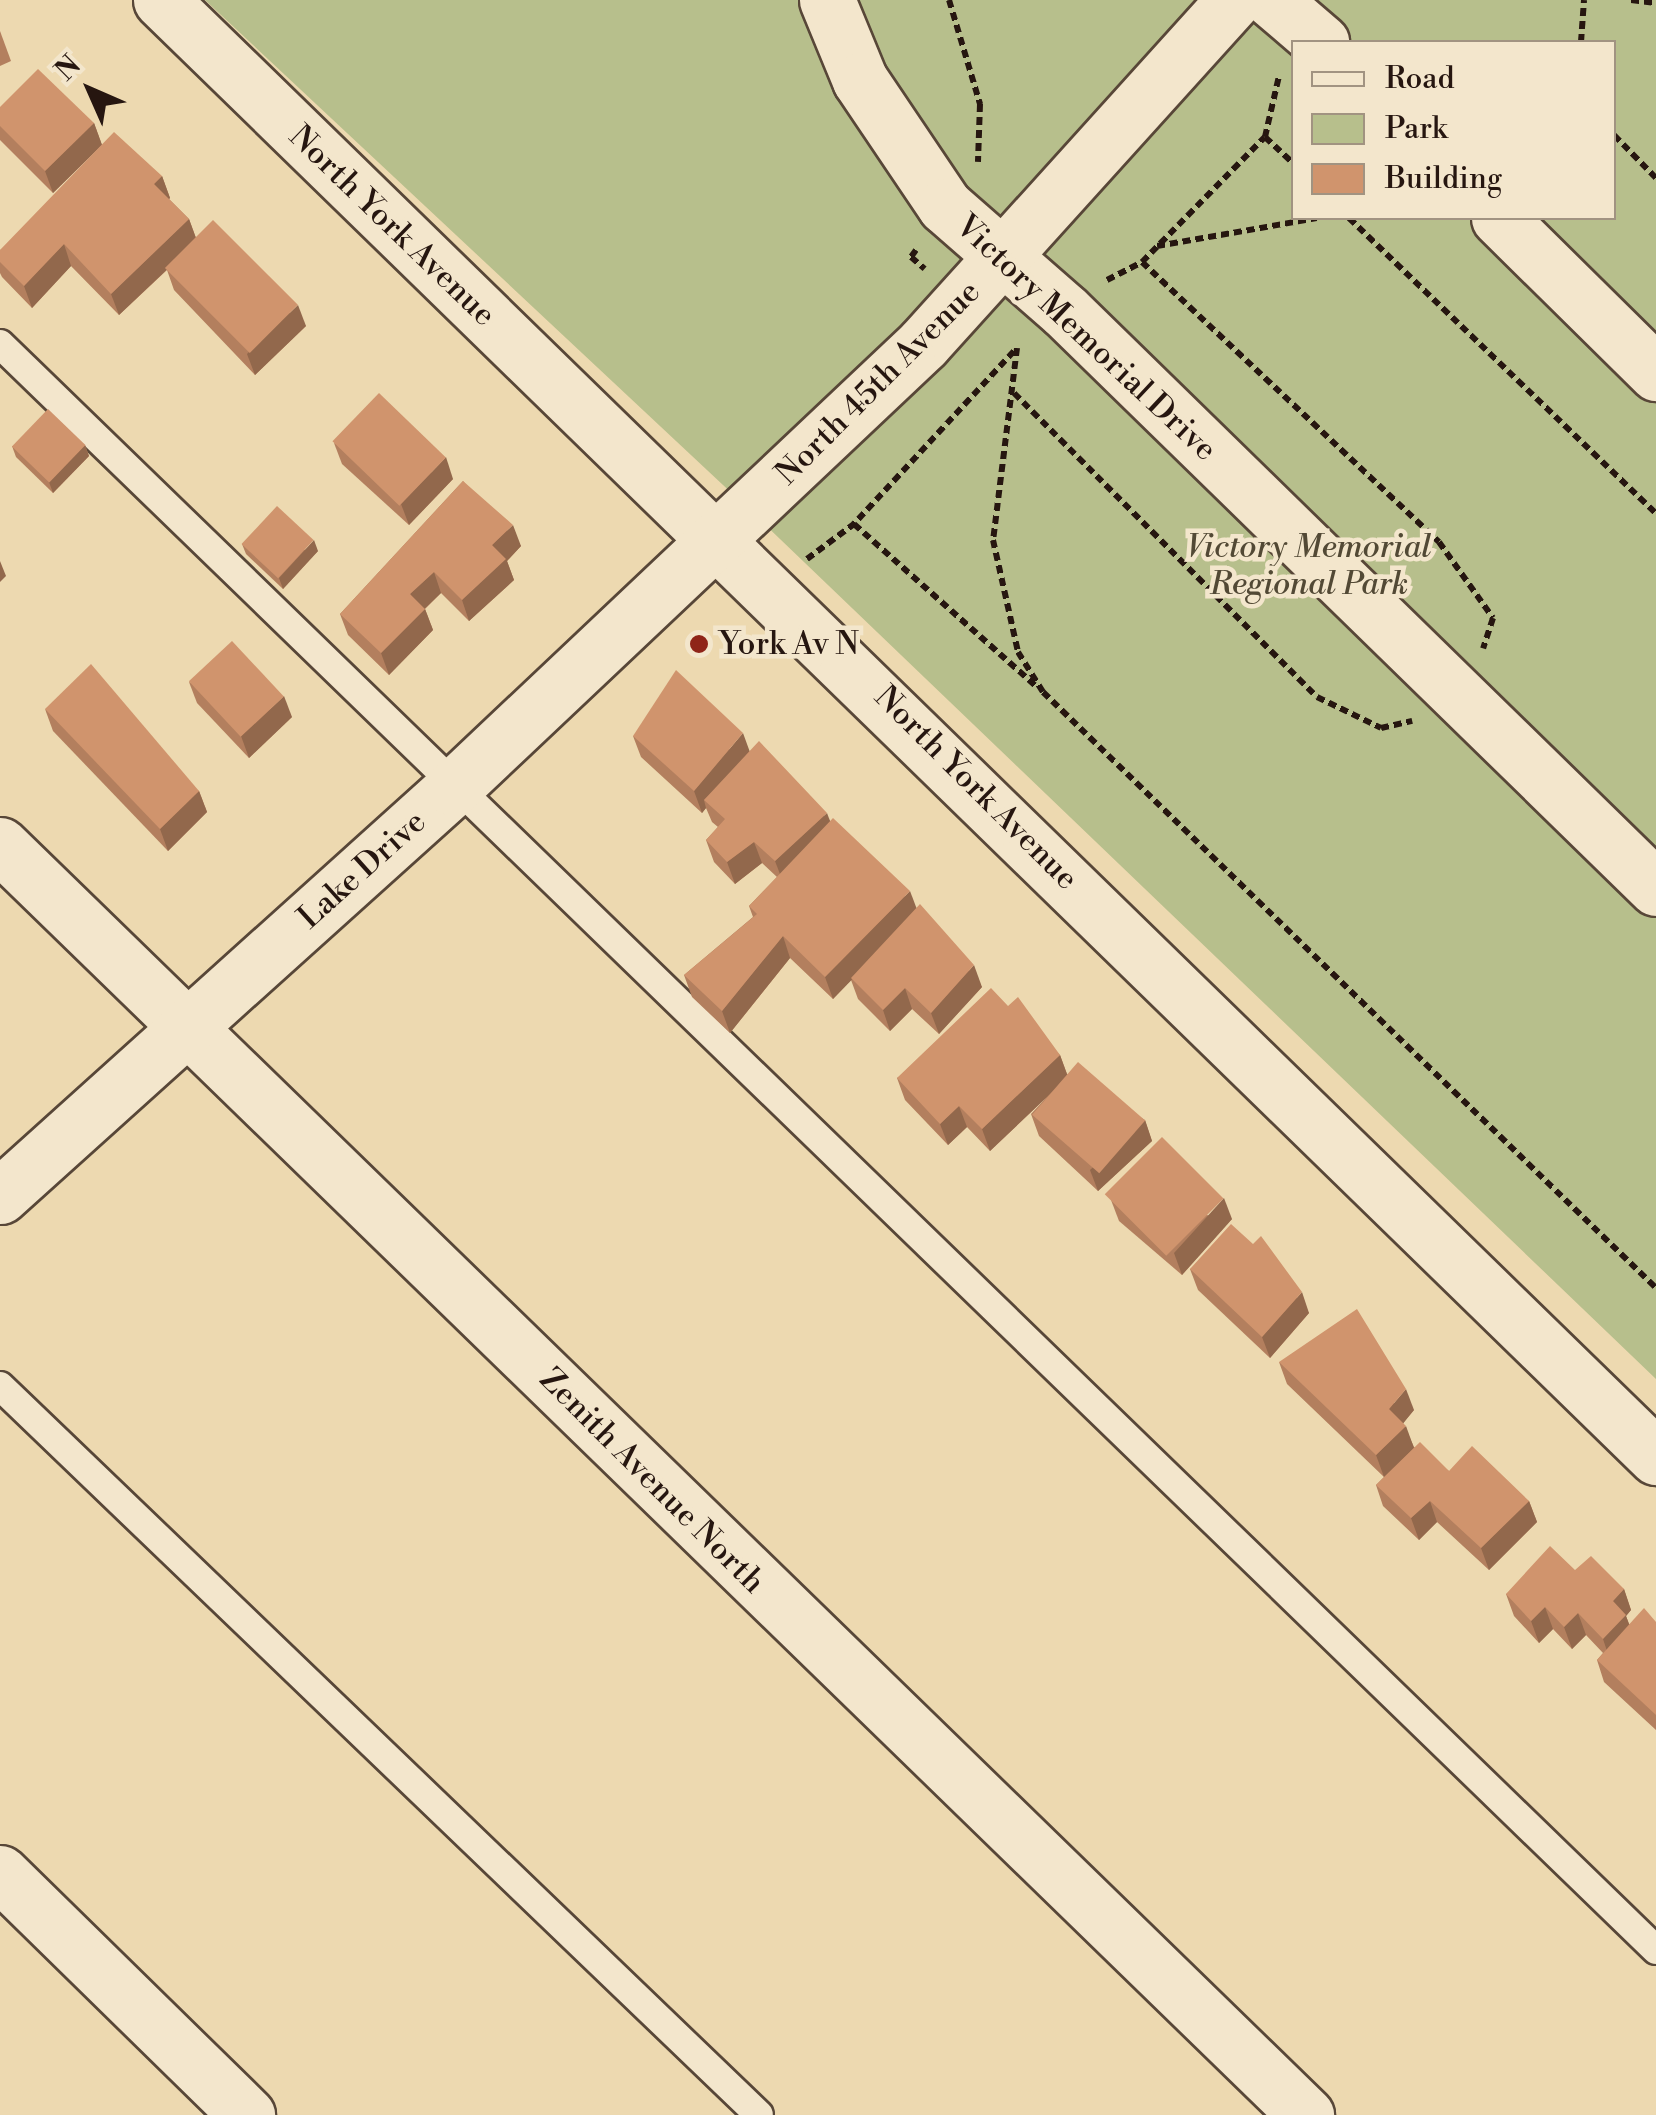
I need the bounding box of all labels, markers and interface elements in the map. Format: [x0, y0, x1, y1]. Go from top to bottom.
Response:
north arrow [40, 40, 140, 140]
legend [1291, 40, 1616, 220]
text: N [48, 48, 89, 89]
text: Road [1385, 60, 1455, 98]
text: Park [1385, 110, 1447, 148]
street label: North York Avenue [281, 118, 503, 334]
text: Building [1385, 160, 1502, 198]
street label: Victory Memorial Drive [947, 207, 1225, 469]
street label: North 45th Avenue [768, 273, 988, 493]
park label: Victory Memorial Regional Park [1187, 529, 1431, 604]
place label: York Av N [719, 625, 859, 663]
marker: York Av N [688, 633, 710, 655]
street label: North York Avenue [866, 678, 1086, 898]
street label: Lake Drive [290, 803, 434, 937]
street label: Zenith Avenue North [531, 1360, 773, 1602]

